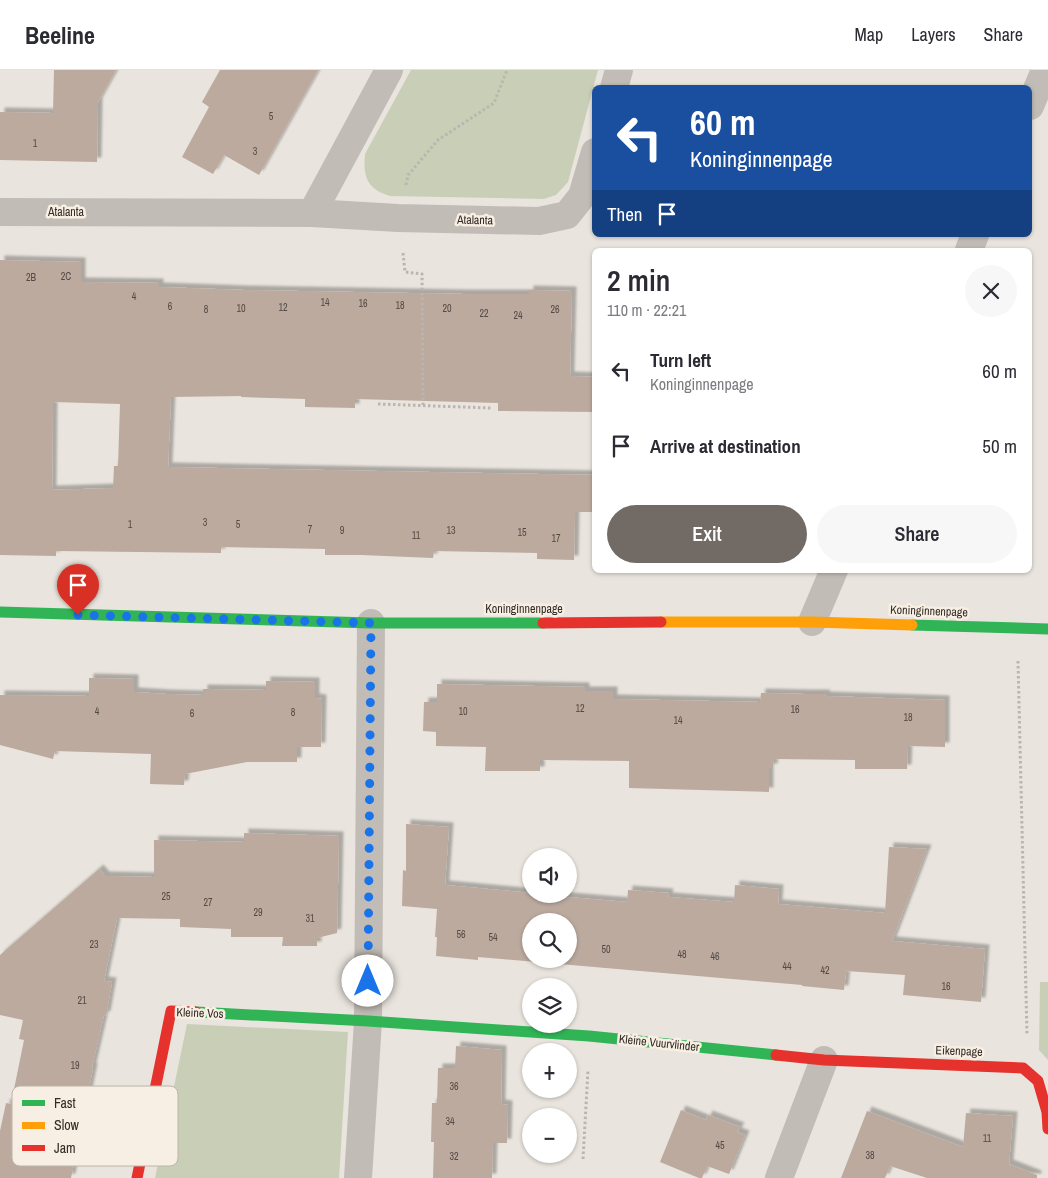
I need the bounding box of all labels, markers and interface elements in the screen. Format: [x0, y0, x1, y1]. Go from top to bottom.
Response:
text: Beeline [25, 19, 95, 51]
text: Map [855, 22, 883, 47]
text: Layers [911, 22, 956, 47]
text: Share [984, 22, 1023, 47]
text: 60 m [690, 99, 755, 146]
icon: left [607, 105, 672, 170]
house number: 5 [269, 110, 274, 123]
house number: 1 [33, 137, 38, 150]
text: Koninginnenpage [690, 144, 832, 174]
house number: 3 [253, 145, 258, 158]
icon: arrive [653, 200, 681, 228]
text: Then [607, 201, 643, 227]
street label: Atalanta [47, 204, 85, 220]
street label: Atalanta [456, 212, 494, 228]
text: 2 min [607, 260, 670, 300]
button: close [965, 265, 1017, 317]
house number: 2C [61, 270, 71, 283]
house number: 2B [26, 271, 37, 284]
house number: 4 [132, 290, 137, 303]
house number: 14 [320, 296, 330, 309]
house number: 16 [358, 297, 368, 310]
house number: 18 [395, 299, 405, 312]
text: 110 m · 22:21 [607, 299, 686, 321]
house number: 6 [168, 300, 173, 313]
house number: 12 [278, 301, 288, 314]
house number: 10 [236, 302, 246, 315]
house number: 20 [442, 302, 452, 315]
house number: 8 [204, 303, 209, 316]
house number: 26 [550, 303, 560, 316]
house number: 22 [479, 307, 489, 320]
house number: 24 [513, 309, 523, 322]
text: Turn left [650, 347, 711, 373]
icon: left [607, 357, 635, 385]
text: 60 m [982, 358, 1017, 384]
text: Koninginnenpage [650, 373, 754, 395]
icon: arrive [607, 432, 635, 460]
text: Arrive at destination [650, 433, 801, 459]
text: 50 m [982, 433, 1017, 459]
button: Exit [607, 505, 807, 563]
button: Share [817, 505, 1017, 563]
house number: 3 [203, 516, 208, 529]
house number: 1 [128, 518, 133, 531]
house number: 5 [236, 518, 241, 531]
house number: 7 [308, 523, 313, 536]
house number: 9 [340, 524, 345, 537]
house number: 13 [446, 524, 456, 537]
house number: 15 [517, 526, 527, 539]
house number: 11 [412, 529, 421, 542]
house number: 17 [551, 532, 561, 545]
pin [57, 564, 99, 615]
icon: arrive [64, 571, 92, 599]
street label: Koninginnenpage [485, 601, 563, 617]
street label: Koninginnenpage [890, 602, 968, 620]
house number: 12 [575, 702, 585, 715]
house number: 16 [790, 703, 800, 716]
house number: 4 [95, 705, 100, 718]
house number: 10 [458, 705, 468, 718]
house number: 8 [291, 706, 296, 719]
house number: 6 [190, 707, 195, 720]
house number: 18 [903, 711, 913, 724]
house number: 14 [673, 714, 683, 727]
map controls [522, 848, 577, 1163]
button: sound [522, 848, 577, 903]
house number: 25 [161, 890, 171, 903]
house number: 27 [203, 896, 213, 909]
house number: 29 [253, 906, 263, 919]
house number: 31 [305, 912, 315, 925]
button: search [522, 913, 577, 968]
house number: 56 [456, 928, 466, 941]
house number: 54 [488, 931, 498, 944]
house number: 23 [89, 938, 99, 951]
house number: 50 [601, 943, 611, 956]
house number: 48 [677, 948, 687, 961]
house number: 46 [710, 950, 720, 963]
position arrow [341, 954, 393, 1006]
house number: 44 [782, 960, 792, 973]
house number: 42 [820, 964, 830, 977]
button: layers [522, 978, 577, 1033]
house number: 16 [941, 980, 951, 993]
house number: 21 [77, 994, 87, 1007]
street label: Kleine Vos [176, 1004, 224, 1022]
street label: Kleine Vuurvlinder [618, 1031, 701, 1055]
street label: Eikenpage [935, 1042, 983, 1060]
button: + [522, 1043, 577, 1098]
house number: 19 [70, 1059, 80, 1072]
house number: 36 [449, 1080, 459, 1093]
legend [12, 1086, 178, 1166]
text: Fast [54, 1094, 76, 1112]
button: − [522, 1108, 577, 1163]
house number: 34 [445, 1115, 455, 1128]
text: Slow [54, 1116, 80, 1134]
house number: 11 [983, 1132, 992, 1145]
text: Jam [54, 1139, 76, 1157]
house number: 45 [715, 1139, 725, 1152]
house number: 38 [865, 1149, 875, 1162]
house number: 32 [449, 1150, 459, 1163]

